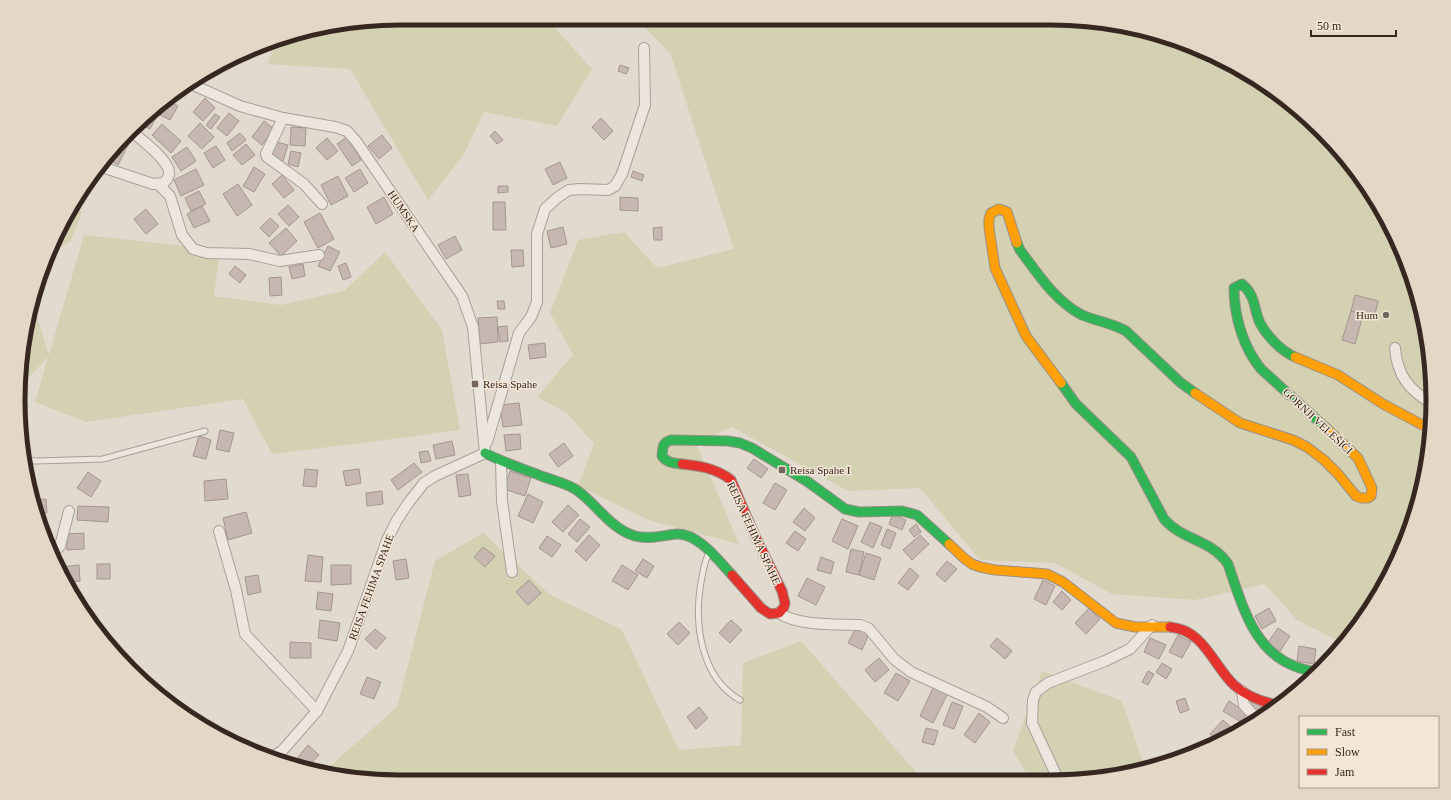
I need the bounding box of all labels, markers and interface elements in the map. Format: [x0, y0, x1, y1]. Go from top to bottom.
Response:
scale bar [1311, 12, 1396, 38]
text: 50 m [1317, 19, 1342, 33]
street label: HUMSKA [386, 188, 422, 234]
place label: Hum [1356, 309, 1378, 321]
marker: Hum [1381, 310, 1391, 320]
place label: Reisa Spahe [483, 378, 537, 390]
marker: Reisa Spahe [470, 379, 480, 389]
street label: GORNJI VELEŠIĆI [1281, 386, 1355, 456]
place label: Reisa Spahe I [790, 464, 851, 476]
marker: Reisa Spahe I [777, 465, 787, 475]
street label: REISA FEHIMA SPAHE [725, 480, 783, 587]
street label: REISA FEHIMA SPAHE [346, 532, 396, 642]
legend [1299, 716, 1439, 788]
text: Fast [1335, 725, 1356, 739]
text: Slow [1335, 745, 1360, 759]
text: Jam [1335, 765, 1355, 779]

